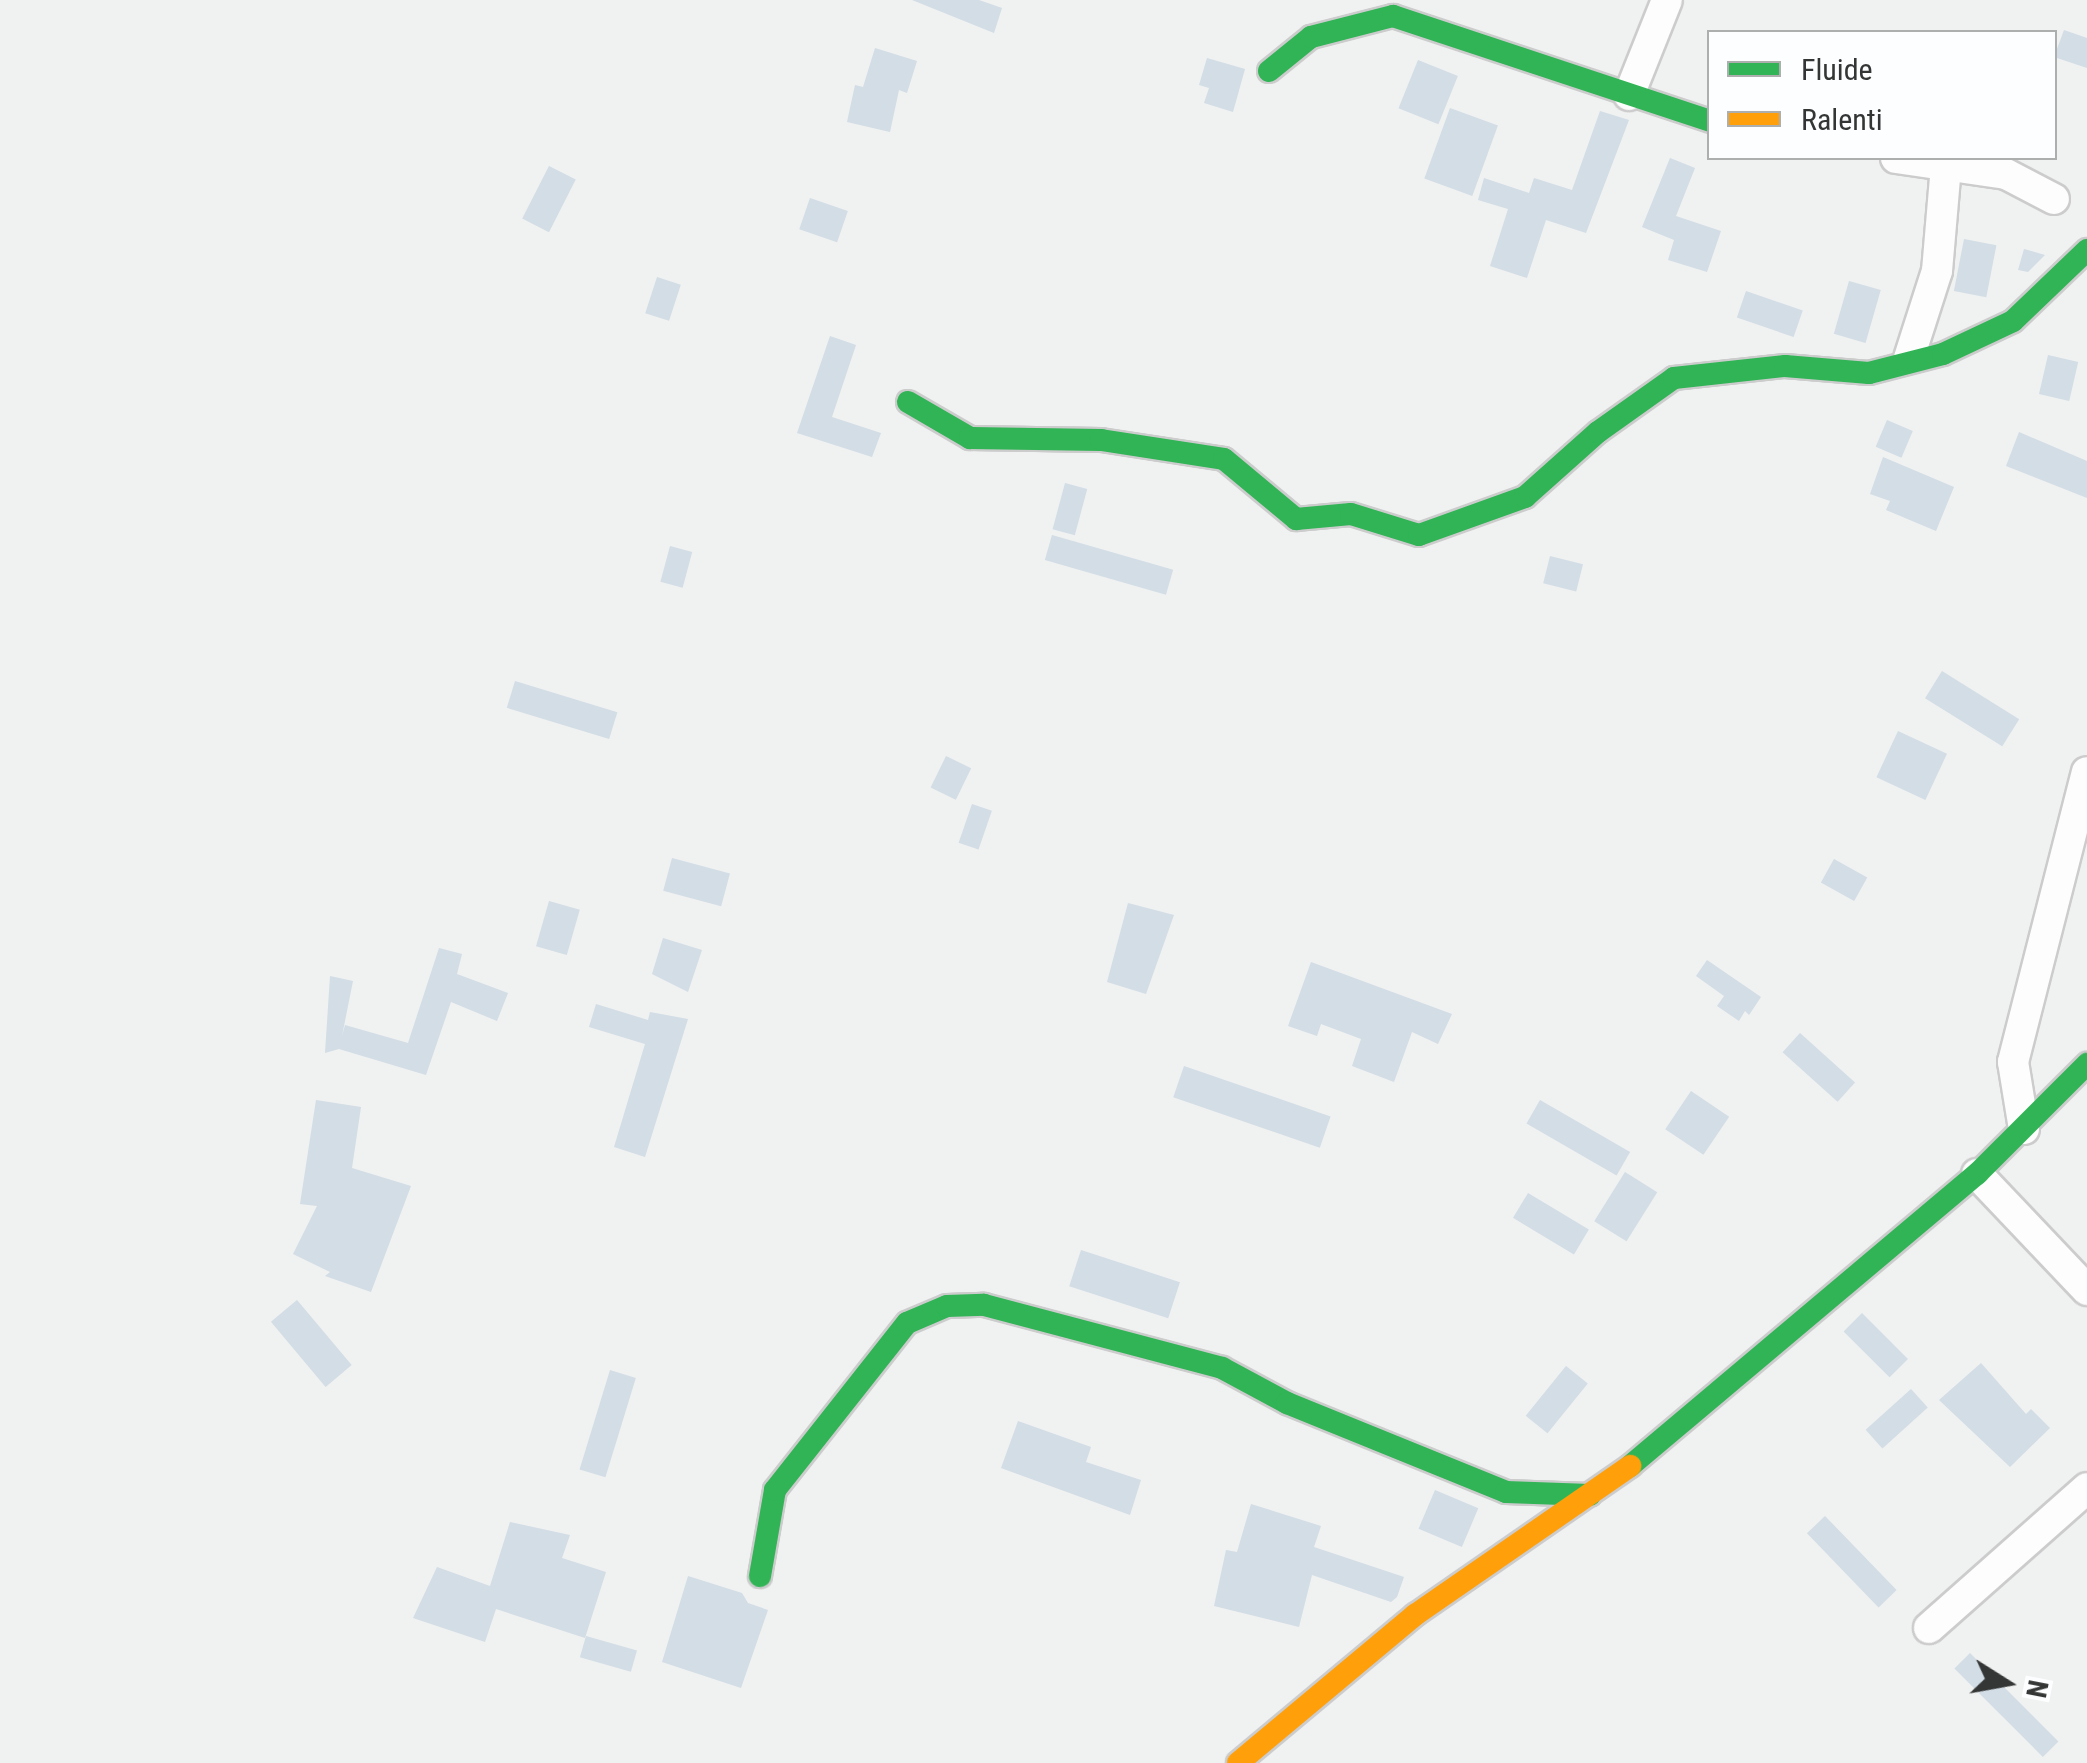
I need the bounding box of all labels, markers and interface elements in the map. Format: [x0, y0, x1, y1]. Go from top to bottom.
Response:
legend [1707, 30, 2057, 160]
text: Fluide [1801, 52, 1873, 87]
text: Ralenti [1801, 102, 1883, 137]
north arrow [1957, 1633, 2057, 1733]
text: N [2019, 1677, 2055, 1700]

